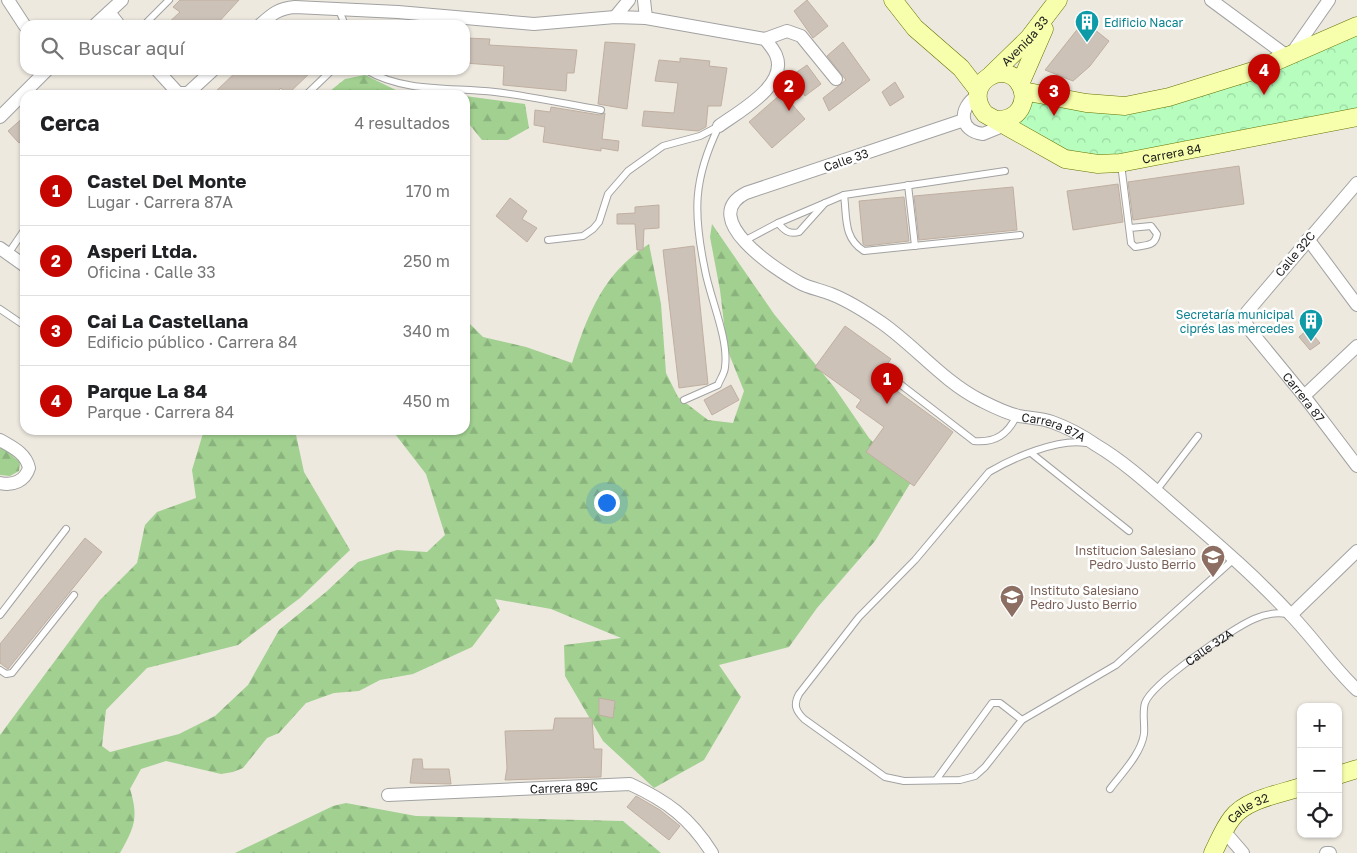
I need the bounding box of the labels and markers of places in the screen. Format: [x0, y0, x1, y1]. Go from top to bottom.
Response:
building icon: Edificio Nacar [1074, 9, 1100, 43]
place label: Edificio Nacar [1104, 15, 1184, 30]
pin: 4 [1248, 54, 1280, 95]
pin: 2 [773, 70, 805, 111]
pin: 3 [1038, 75, 1070, 116]
place label: Secretaría municipal ciprés las mercedes [1176, 307, 1294, 336]
building icon: Secretaría municipal ciprés las mercedes [1298, 308, 1324, 342]
pin: 1 [871, 363, 903, 404]
place label: Institucion Salesiano Pedro Justo Berrio [1075, 543, 1196, 572]
school or university icon: Institucion Salesiano Pedro Justo Berrio [1200, 544, 1226, 578]
place label: Instituto Salesiano Pedro Justo Berrio [1030, 583, 1139, 612]
school or university icon: Instituto Salesiano Pedro Justo Berrio [999, 584, 1025, 618]

